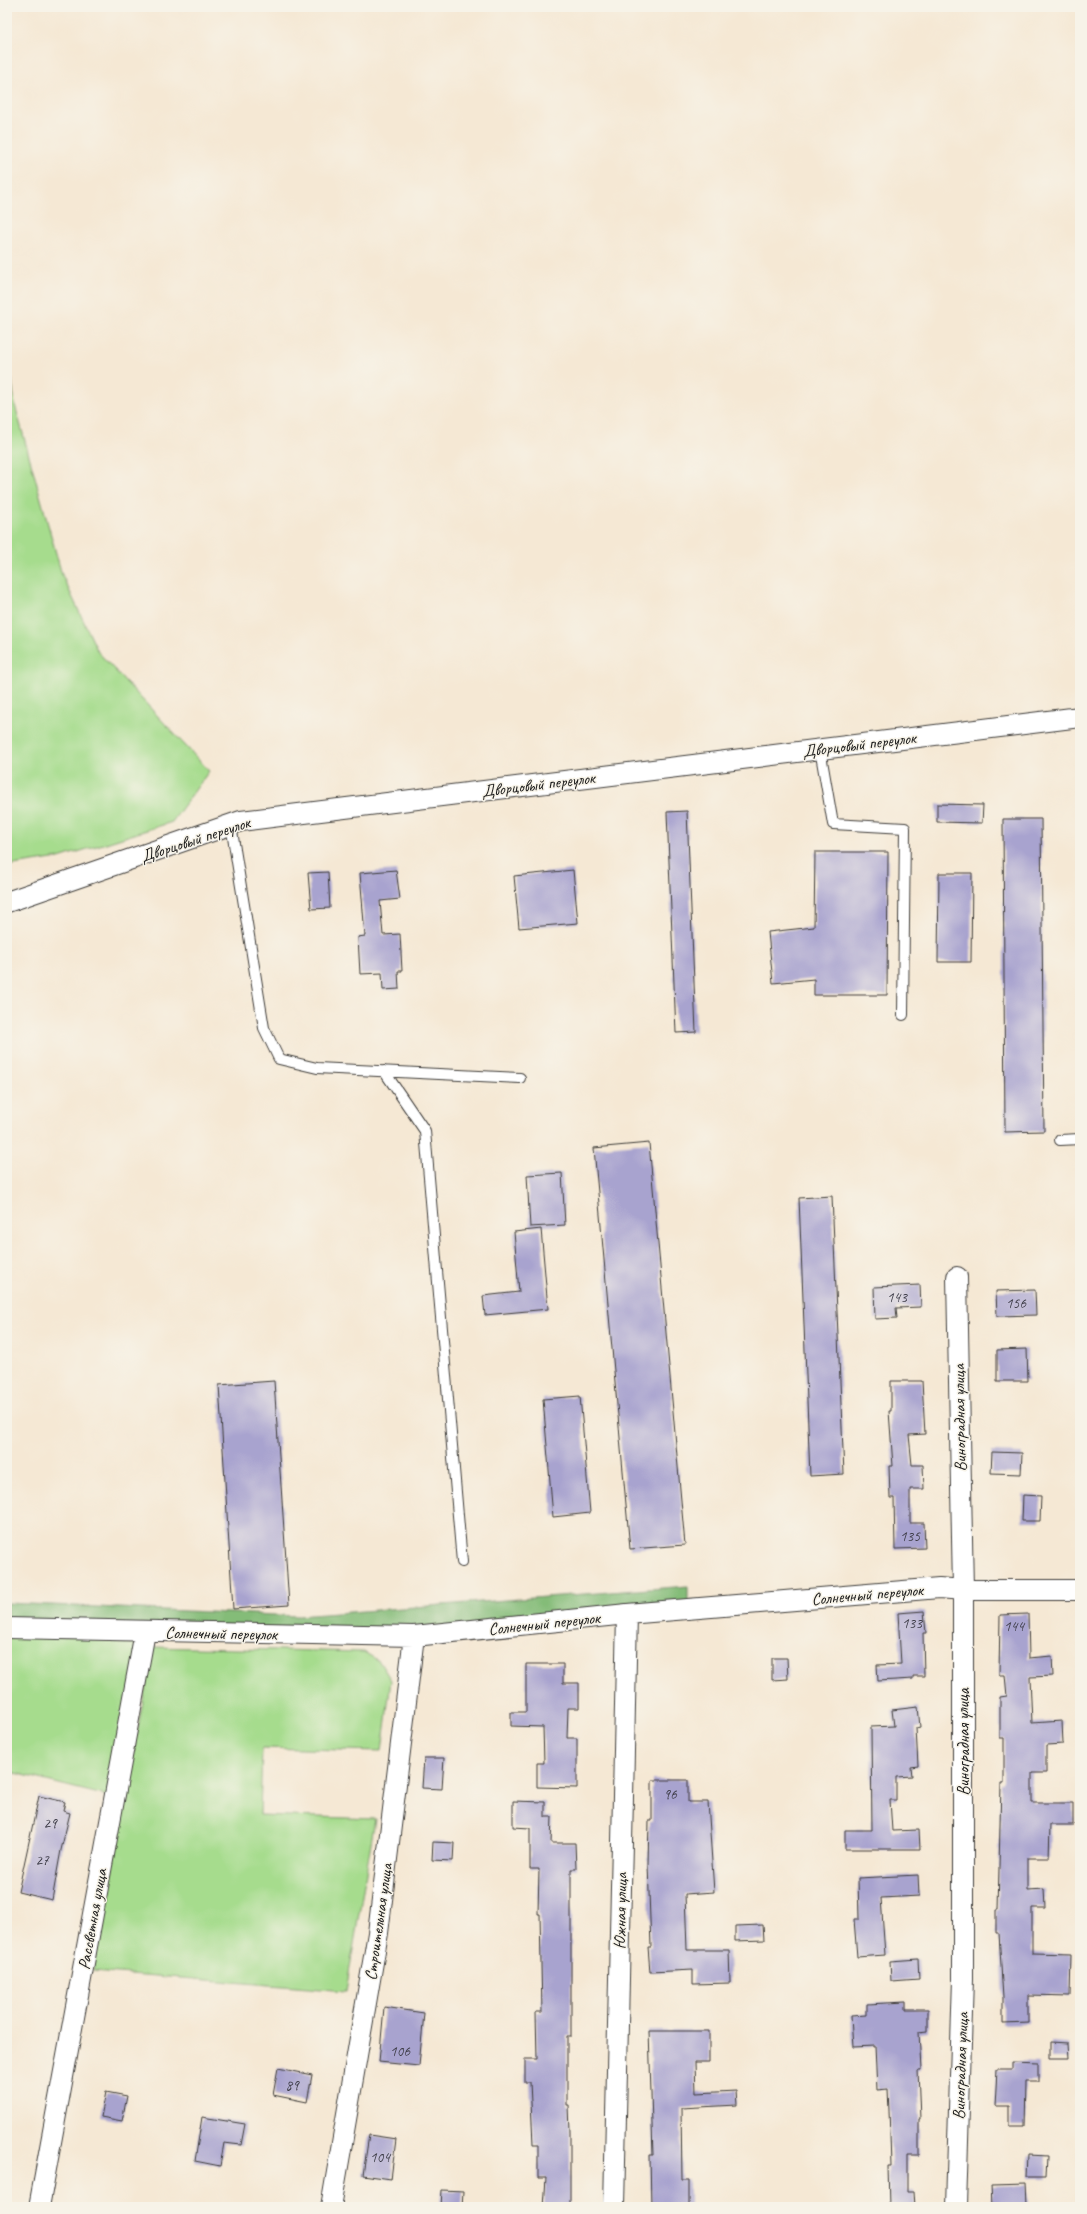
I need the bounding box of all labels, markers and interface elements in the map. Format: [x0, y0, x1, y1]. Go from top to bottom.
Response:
street label: Дворцовый переулок [801, 727, 918, 762]
street label: Дворцовый переулок [480, 767, 597, 802]
street label: Дворцовый переулок [138, 811, 254, 867]
house number: 143 [887, 1288, 908, 1307]
house number: 156 [1006, 1294, 1027, 1313]
street label: Виноградная улица [948, 1363, 971, 1472]
house number: 135 [900, 1527, 921, 1546]
street label: Солнечный переулок [810, 1579, 925, 1610]
street label: Солнечный переулок [487, 1607, 602, 1640]
house number: 133 [902, 1614, 923, 1633]
house number: 144 [1004, 1617, 1025, 1636]
street label: Солнечный переулок [165, 1622, 279, 1645]
street label: Виноградная улица [953, 1687, 974, 1796]
house number: 96 [663, 1785, 678, 1804]
house number: 29 [43, 1814, 58, 1833]
house number: 27 [35, 1851, 50, 1870]
street label: Строительная улица [360, 1861, 397, 1982]
street label: Рассветная улица [73, 1866, 112, 1971]
street label: Южная улица [609, 1871, 632, 1949]
street label: Виноградная улица [948, 2011, 973, 2120]
house number: 106 [390, 2042, 411, 2061]
house number: 89 [285, 2076, 300, 2095]
house number: 104 [370, 2148, 391, 2167]

